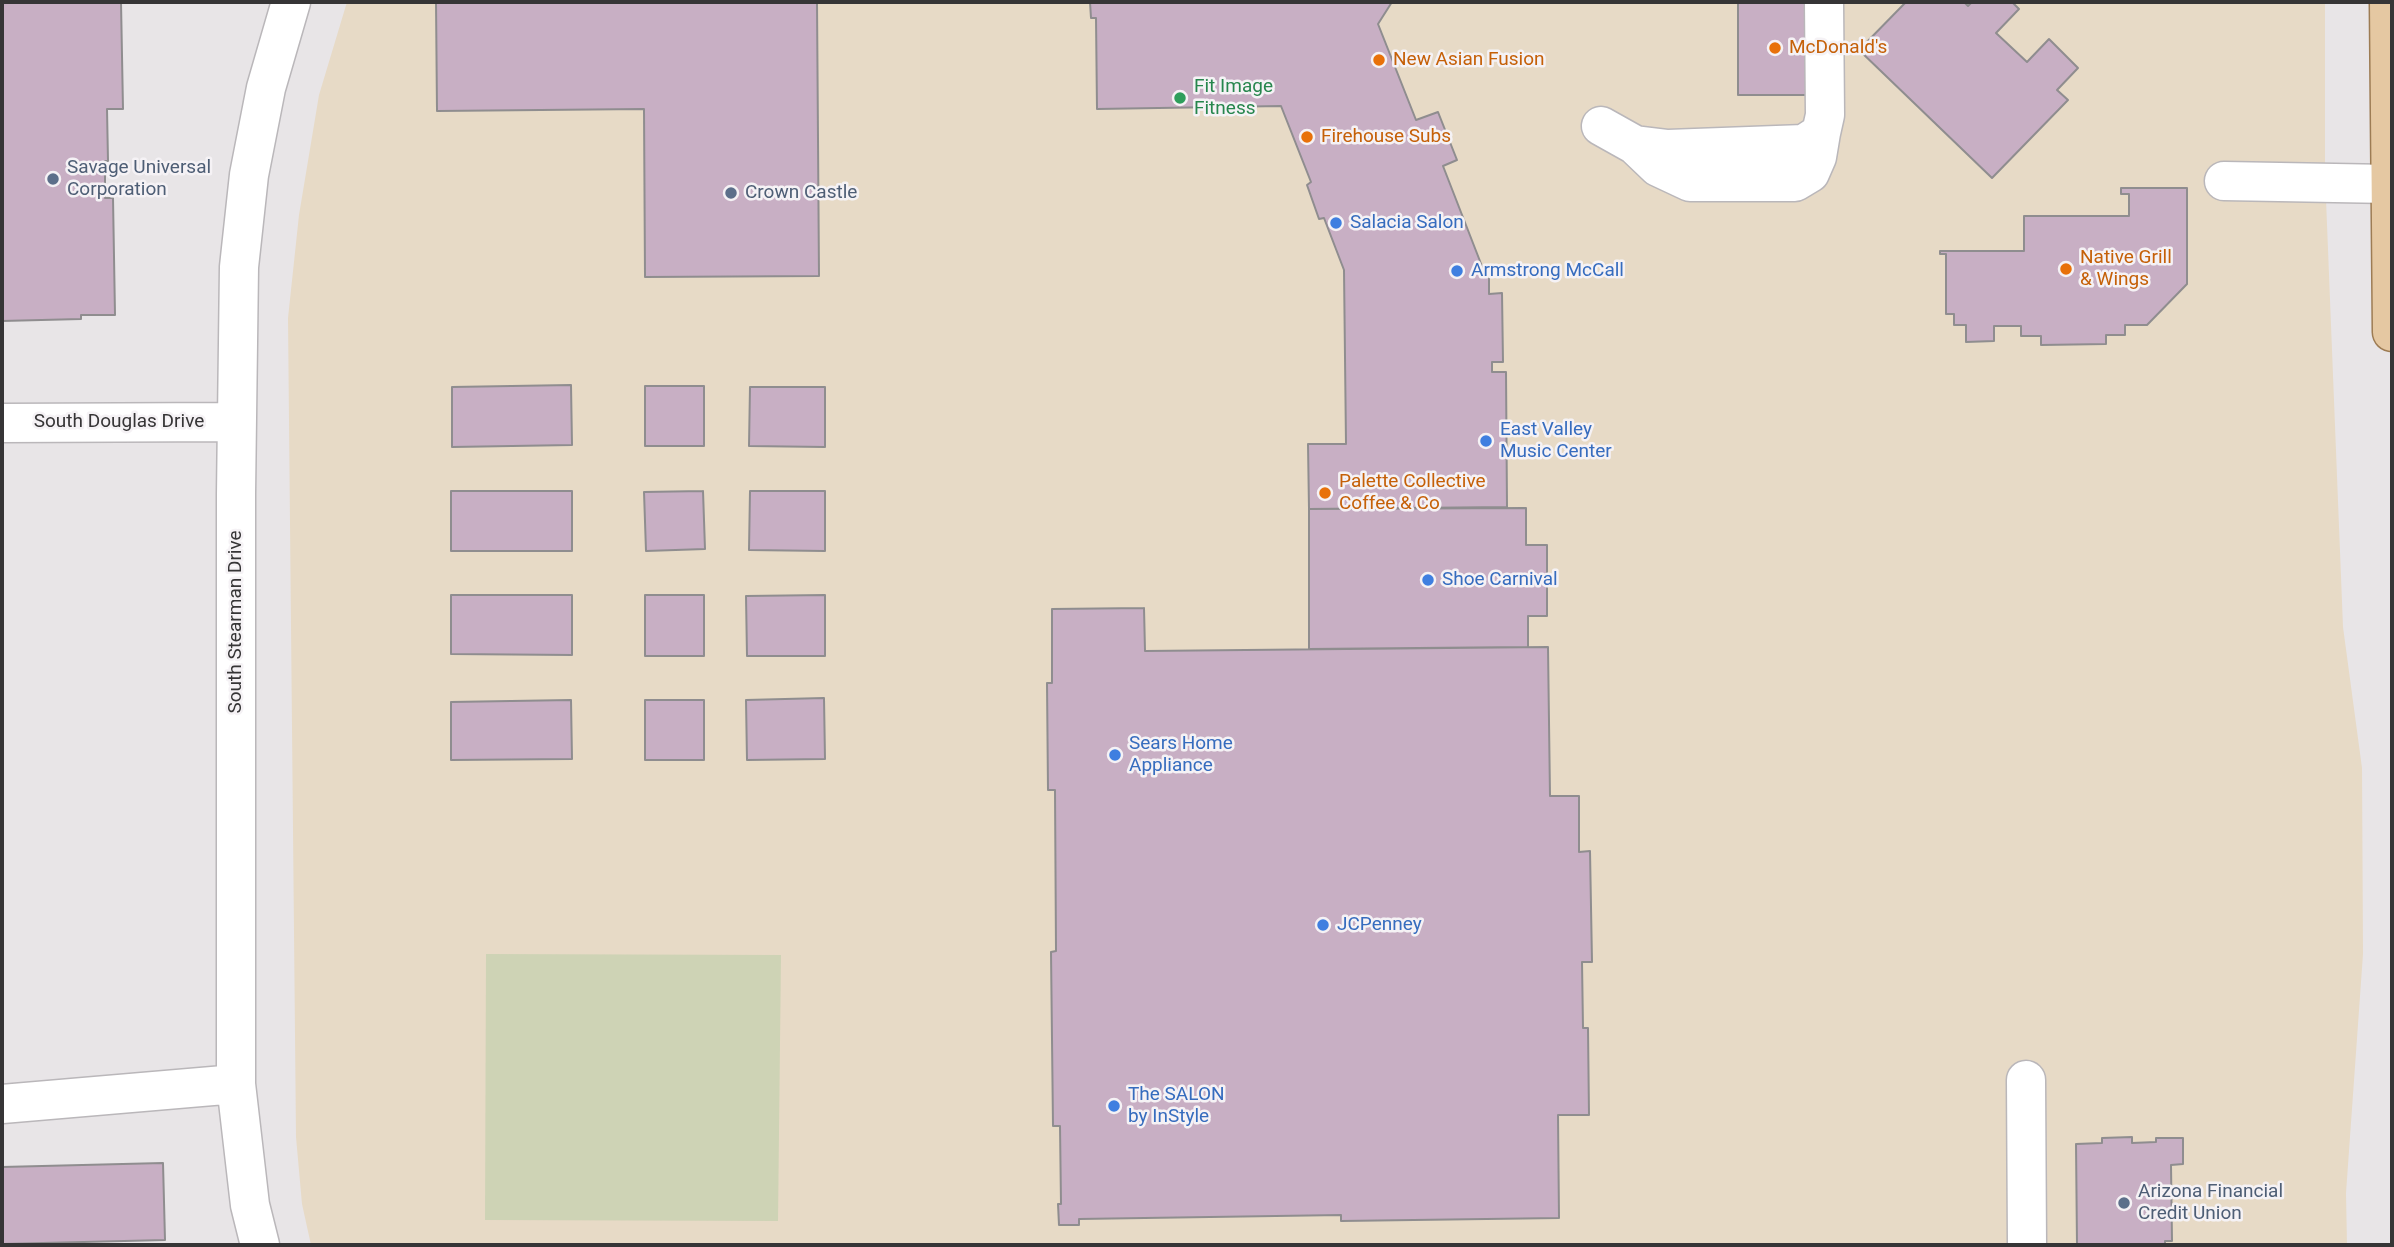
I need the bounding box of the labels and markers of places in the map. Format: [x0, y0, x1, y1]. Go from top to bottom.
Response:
place label: McDonald's [1789, 37, 1887, 59]
marker: McDonald's [1767, 40, 1783, 56]
place label: New Asian Fusion [1393, 49, 1545, 71]
marker: New Asian Fusion [1371, 52, 1387, 68]
place label: Fit Image Fitness [1194, 76, 1273, 120]
marker: Fit Image Fitness [1172, 90, 1188, 106]
place label: Firehouse Subs [1321, 126, 1451, 148]
marker: Firehouse Subs [1299, 129, 1315, 145]
place label: Savage Universal Corporation [67, 157, 211, 201]
marker: Savage Universal Corporation [45, 171, 61, 187]
place label: Crown Castle [745, 182, 857, 204]
marker: Crown Castle [723, 185, 739, 201]
place label: Salacia Salon [1350, 212, 1464, 234]
marker: Salacia Salon [1328, 215, 1344, 231]
place label: Native Grill & Wings [2080, 247, 2172, 291]
place label: Armstrong McCall [1471, 260, 1624, 282]
marker: Native Grill & Wings [2058, 261, 2074, 277]
marker: Armstrong McCall [1449, 263, 1465, 279]
place label: East Valley Music Center [1500, 419, 1612, 463]
marker: East Valley Music Center [1478, 433, 1494, 449]
place label: Palette Collective Coffee & Co [1339, 471, 1486, 515]
marker: Palette Collective Coffee & Co [1317, 485, 1333, 501]
place label: Shoe Carnival [1442, 569, 1558, 591]
marker: Shoe Carnival [1420, 572, 1436, 588]
place label: Sears Home Appliance [1129, 733, 1233, 777]
marker: Sears Home Appliance [1107, 747, 1123, 763]
place label: JCPenney [1337, 914, 1422, 936]
marker: JCPenney [1315, 917, 1331, 933]
place label: The SALON by InStyle [1128, 1084, 1225, 1128]
marker: The SALON by InStyle [1106, 1098, 1122, 1114]
place label: Arizona Financial Credit Union [2138, 1181, 2283, 1225]
marker: Arizona Financial Credit Union [2116, 1195, 2132, 1211]

